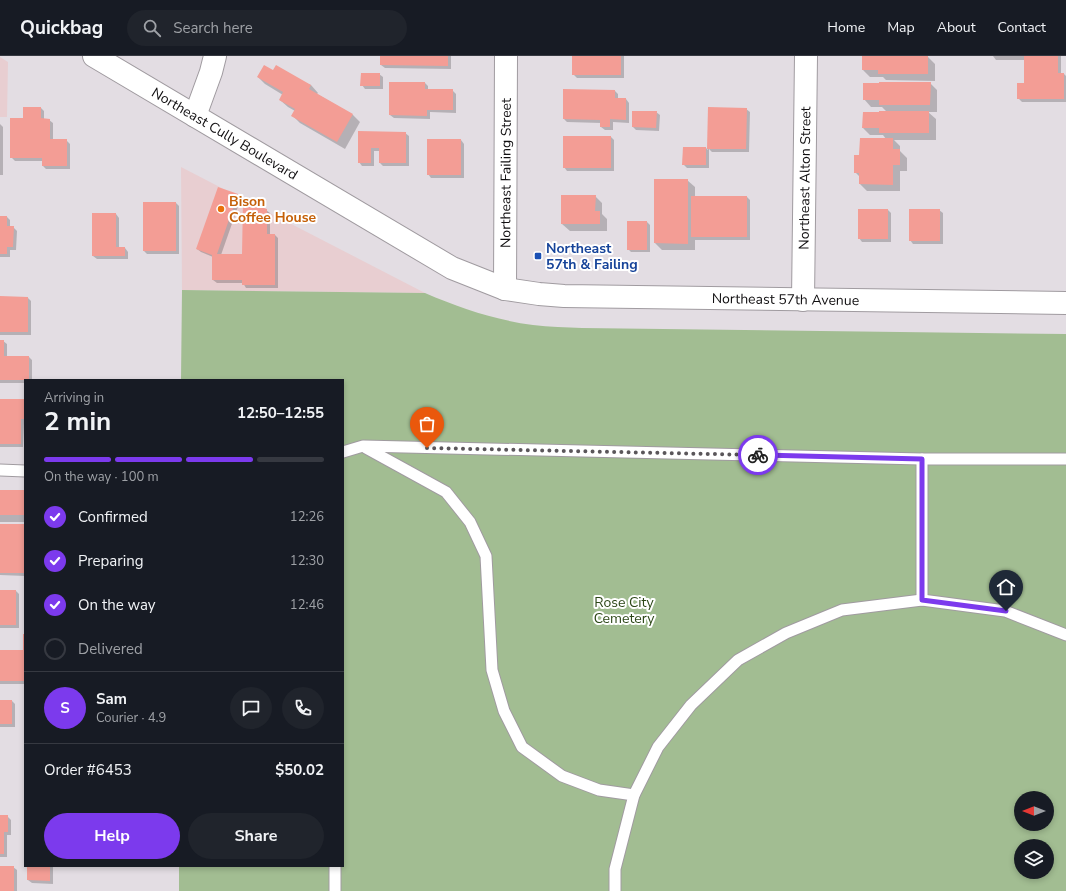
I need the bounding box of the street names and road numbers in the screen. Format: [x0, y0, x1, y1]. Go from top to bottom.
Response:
street label: Northeast Cully Boulevard [148, 83, 301, 184]
street label: Northeast Failing Street [496, 98, 515, 248]
street label: Northeast Alton Street [794, 106, 815, 250]
street label: Northeast 57th Avenue [712, 289, 859, 310]

